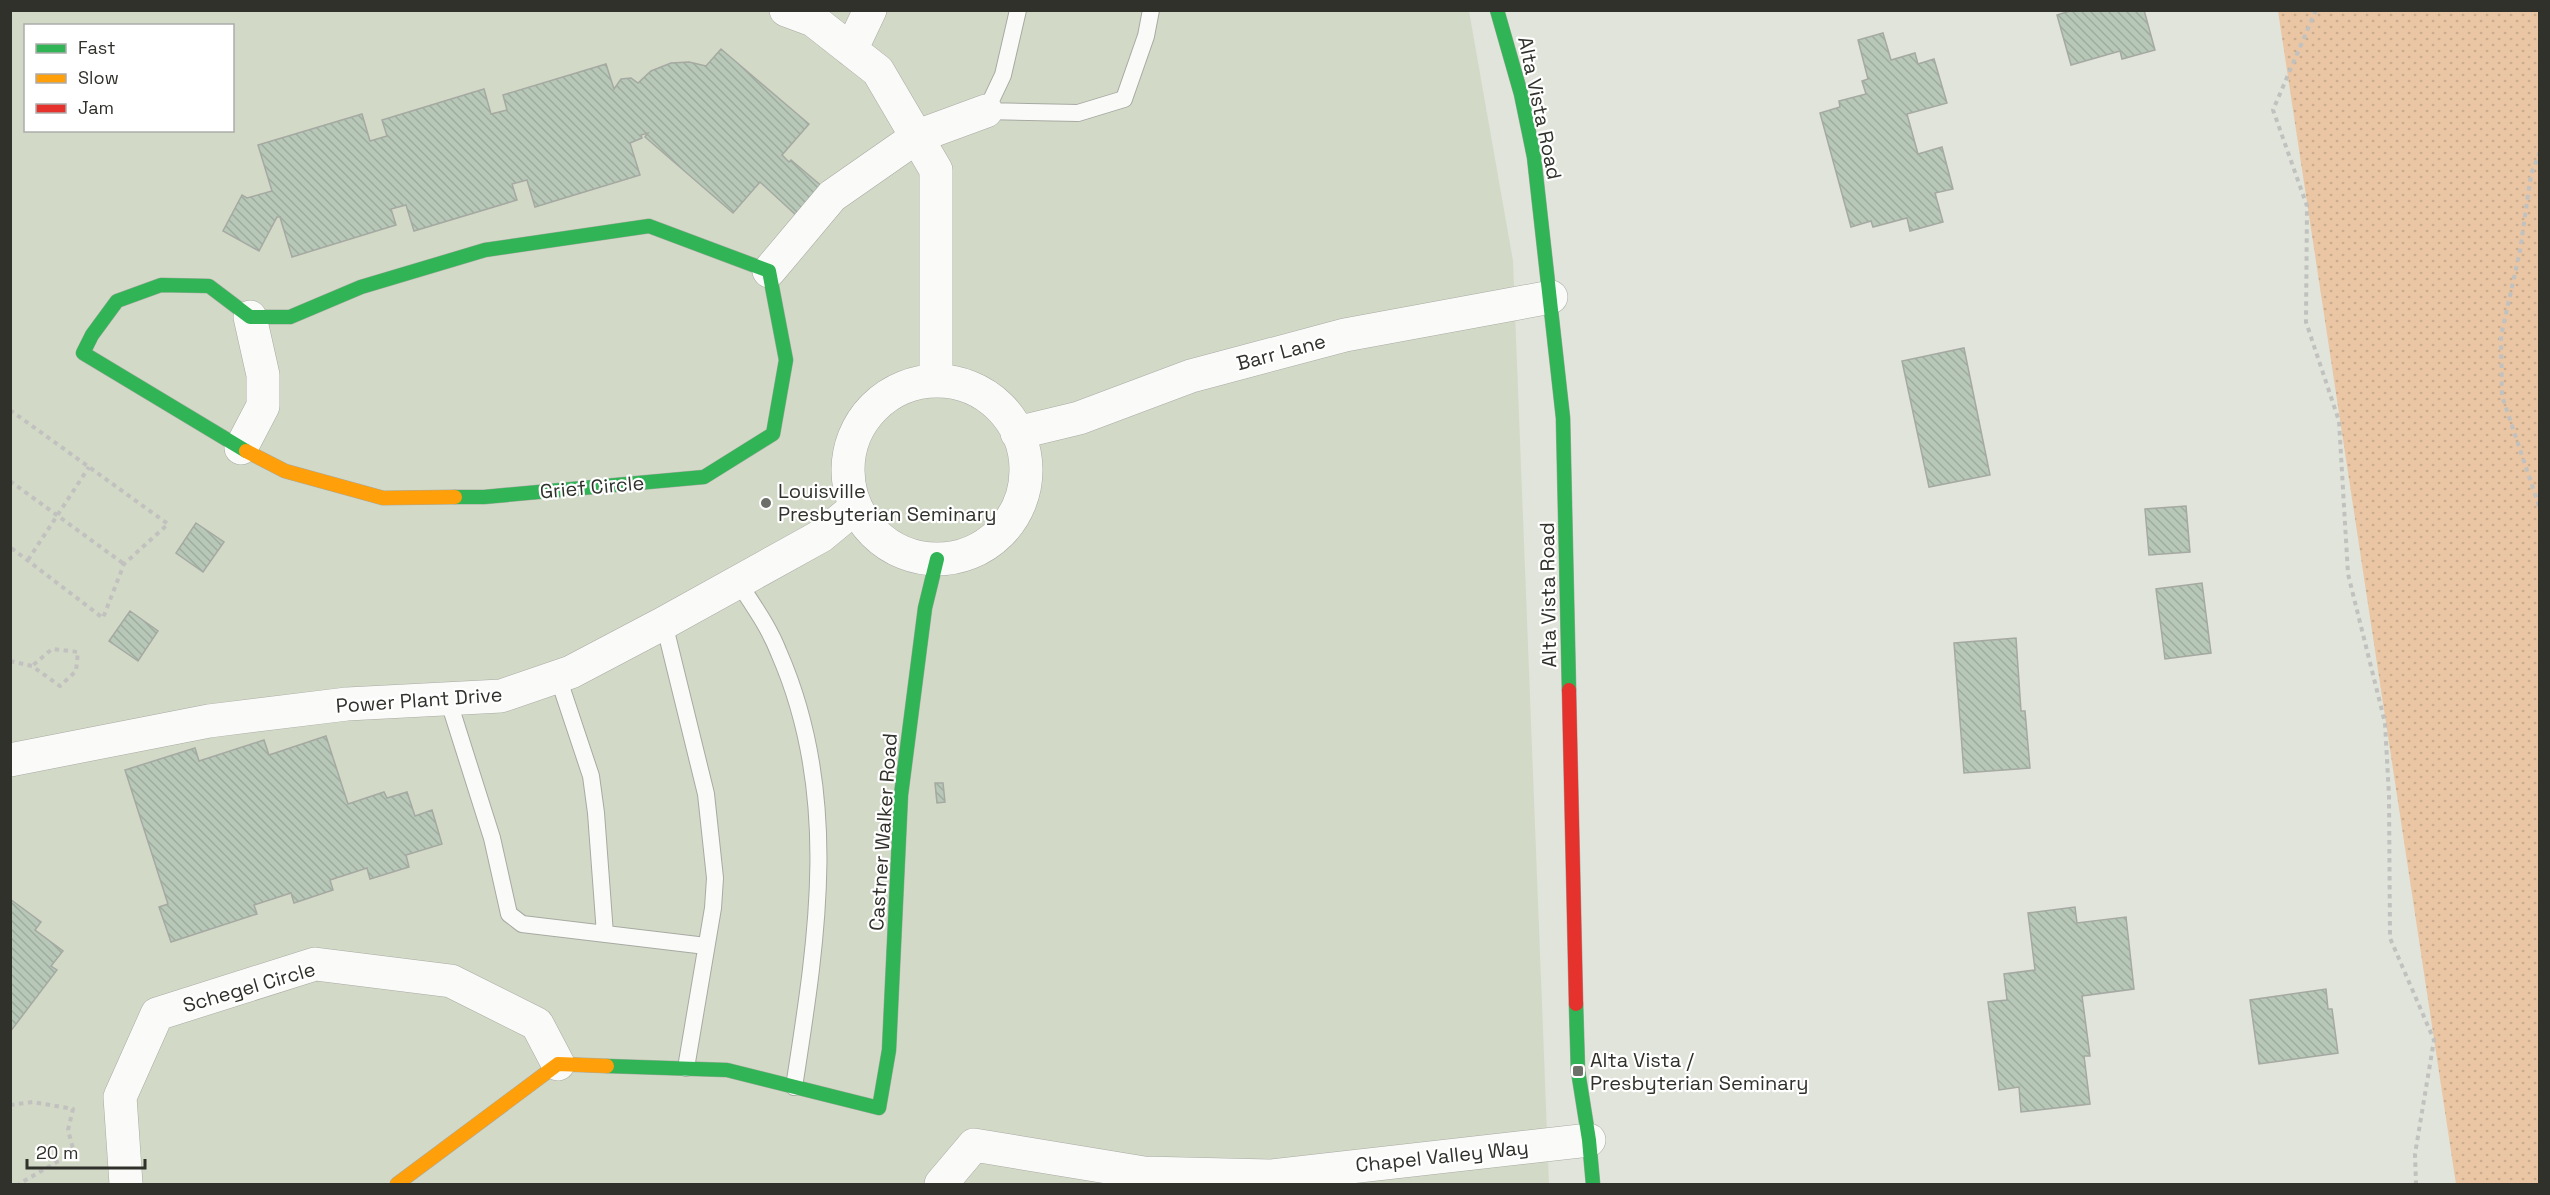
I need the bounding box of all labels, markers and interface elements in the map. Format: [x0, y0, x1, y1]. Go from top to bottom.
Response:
legend [24, 24, 234, 132]
street label: Alta Vista Road [1512, 34, 1568, 182]
text: Fast [78, 36, 115, 59]
text: Slow [78, 66, 119, 89]
text: Jam [78, 96, 114, 119]
street label: Barr Lane [1233, 328, 1329, 376]
street label: Grief Circle [539, 469, 645, 505]
place label: Louisville Presbyterian Seminary [778, 478, 996, 527]
marker: Louisville Presbyterian Seminary [759, 496, 773, 510]
street label: Alta Vista Road [1534, 522, 1562, 668]
street label: Power Plant Drive [335, 681, 503, 719]
street label: Castner Walker Road [863, 732, 903, 932]
street label: Schegel Circle [180, 956, 318, 1018]
place label: Alta Vista / Presbyterian Seminary [1590, 1047, 1808, 1096]
marker: Alta Vista / Presbyterian Seminary [1571, 1064, 1585, 1078]
scale bar [27, 1132, 146, 1170]
street label: Chapel Valley Way [1354, 1134, 1530, 1178]
text: 20 m [36, 1141, 79, 1164]

